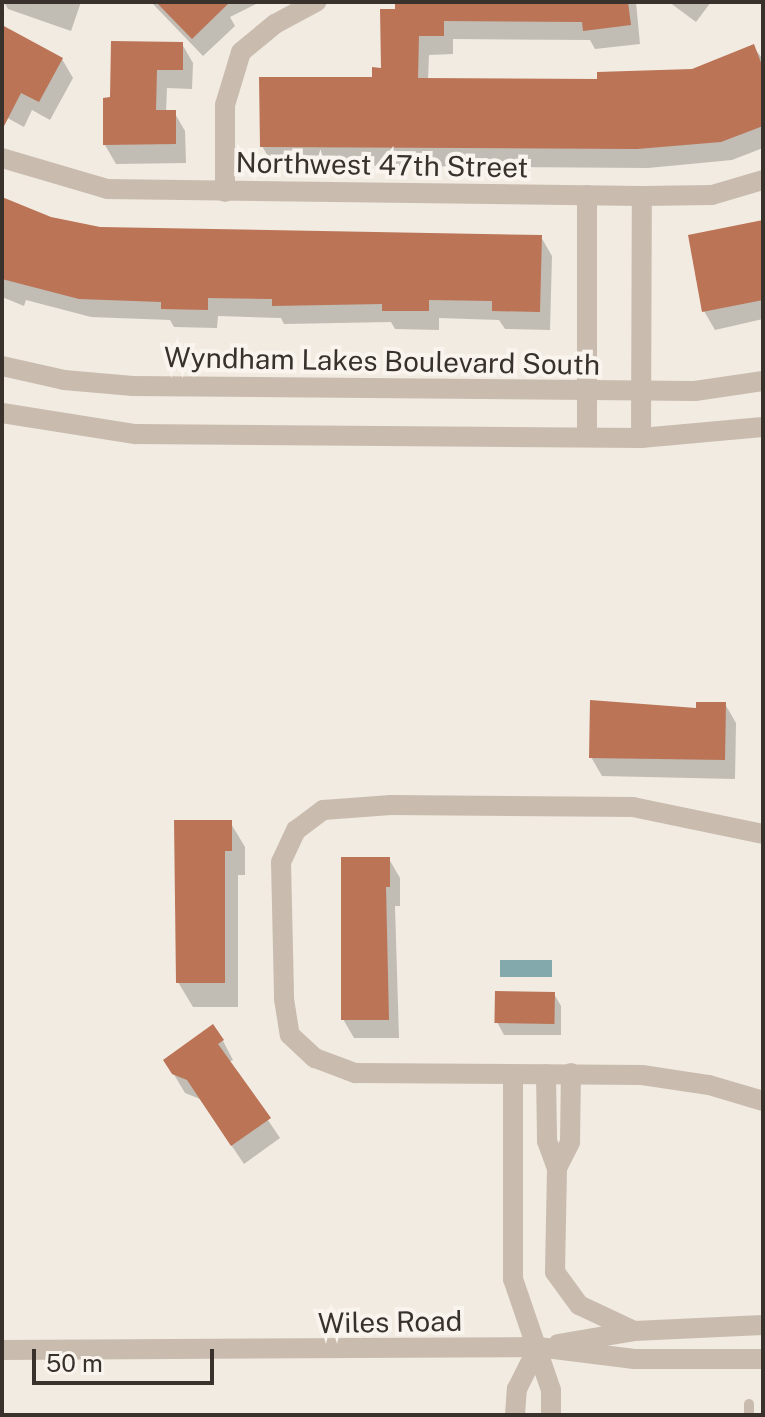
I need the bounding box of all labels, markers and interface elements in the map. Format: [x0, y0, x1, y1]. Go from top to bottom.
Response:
street label: Northwest 47th Street [235, 146, 529, 184]
street label: Wyndham Lakes Boulevard South [164, 340, 600, 382]
street label: Wiles Road [317, 1304, 463, 1340]
scale bar [36, 1333, 218, 1383]
text: 50 m [46, 1349, 103, 1377]

